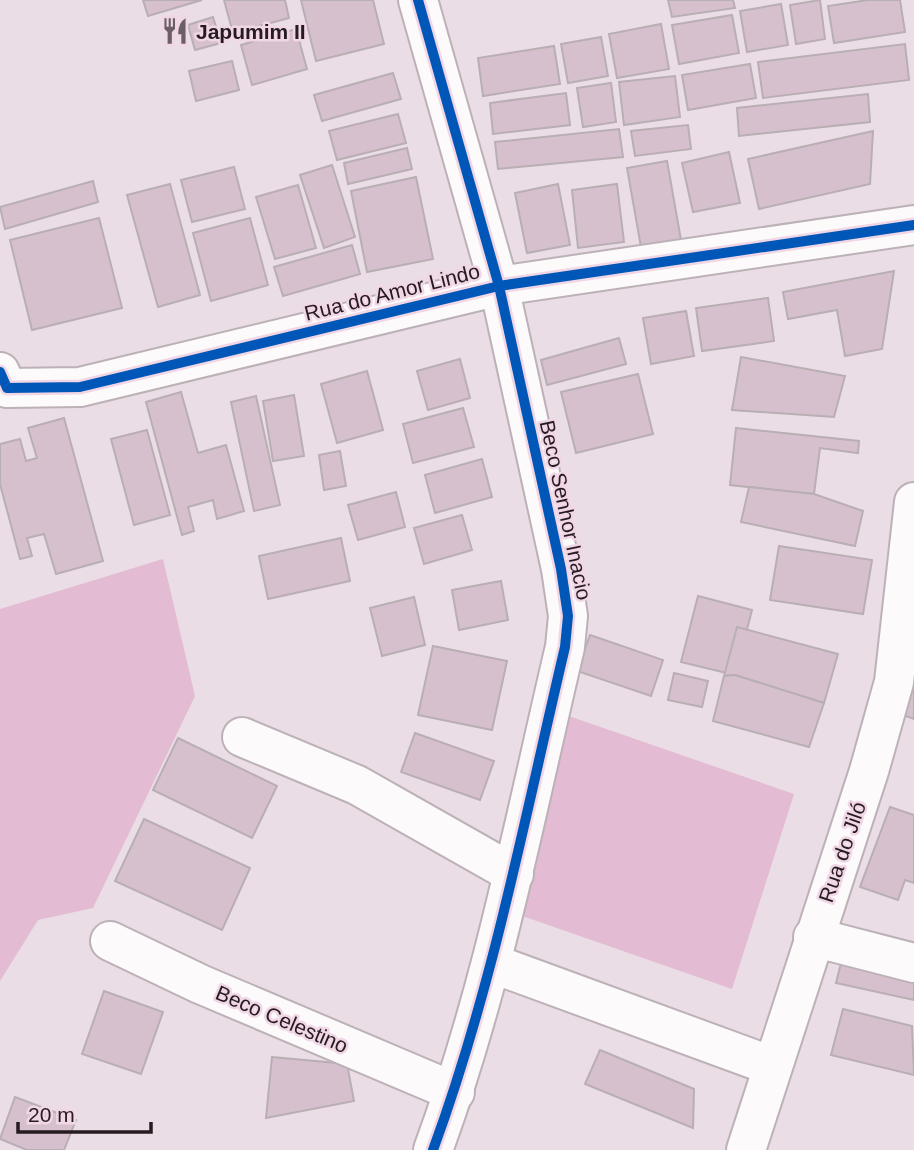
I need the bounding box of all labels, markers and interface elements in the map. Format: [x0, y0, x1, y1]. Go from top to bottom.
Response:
restaurant icon: Japumim II [160, 16, 190, 46]
place label: Japumim II [196, 20, 306, 43]
street label: Rua do Amor Lindo [302, 259, 482, 325]
street label: Beco Senhor Inacio [536, 418, 596, 602]
street label: Rua do Jiló [814, 799, 870, 905]
street label: Beco Celestino [212, 981, 352, 1057]
scale bar [18, 1090, 150, 1134]
text: 20 m [28, 1103, 75, 1126]

